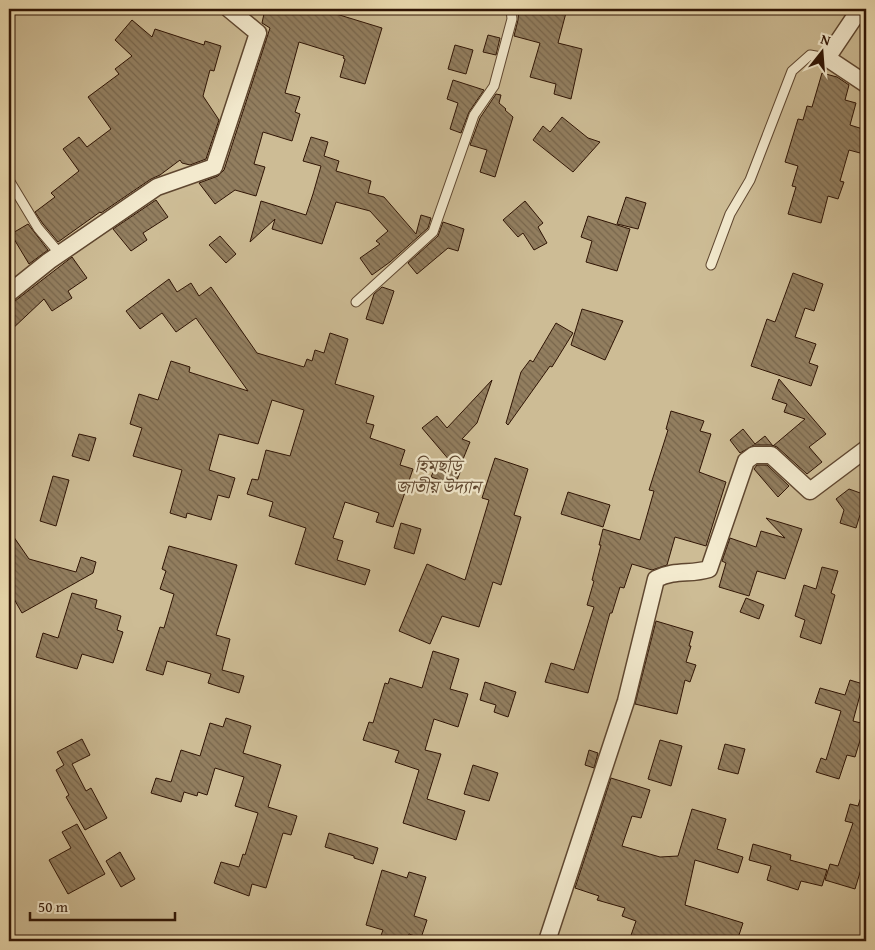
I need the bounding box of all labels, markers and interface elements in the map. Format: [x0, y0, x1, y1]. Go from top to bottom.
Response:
north arrow [798, 28, 848, 78]
text: N [818, 29, 834, 51]
park label: হিমছড়ি জাতীয় উদ্যান [395, 452, 484, 500]
scale bar [30, 890, 175, 922]
text: 50 m [38, 896, 69, 917]

